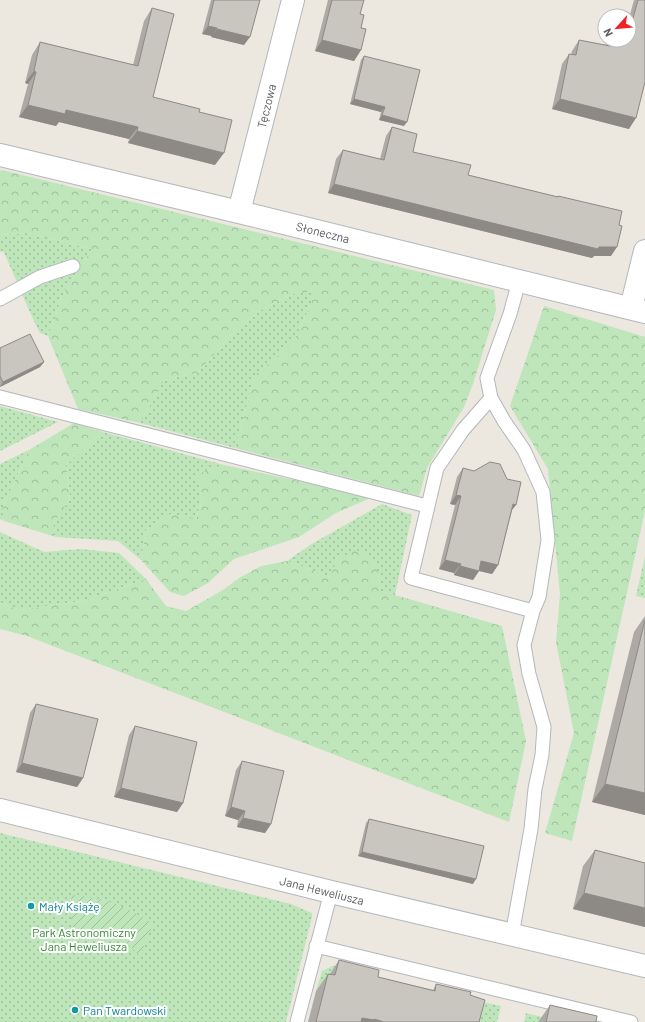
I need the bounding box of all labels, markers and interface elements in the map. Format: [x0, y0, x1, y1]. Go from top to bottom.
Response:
north arrow [597, 8, 637, 48]
text: N [600, 27, 615, 39]
street label: Tęczowa [254, 82, 278, 130]
street label: Słoneczna [295, 219, 351, 245]
street label: Jana Heweliusza [278, 873, 366, 907]
place label: Mały Książę [39, 899, 100, 913]
marker: Mały Książę [26, 901, 36, 911]
park label: Park Astronomiczny Jana Heweliusza [32, 925, 136, 953]
place label: Pan Twardowski [83, 1003, 166, 1017]
marker: Pan Twardowski [70, 1005, 80, 1015]

